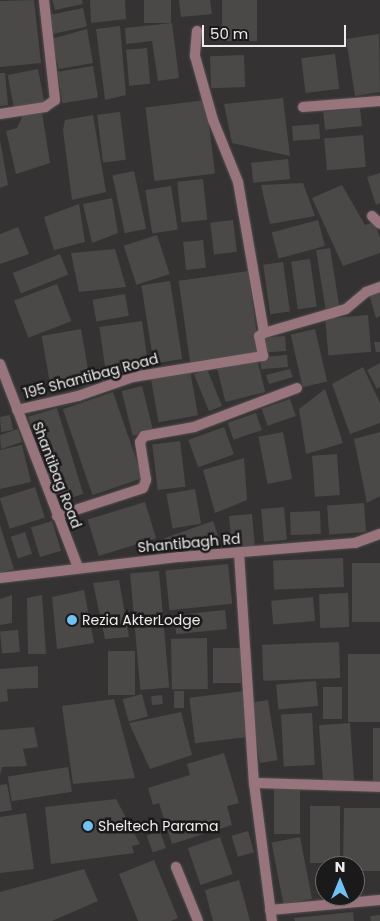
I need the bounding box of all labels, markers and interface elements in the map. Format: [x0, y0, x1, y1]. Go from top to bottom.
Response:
scale bar [205, 15, 349, 47]
text: 50 m [210, 23, 248, 44]
street label: 195 Shantibag Road [22, 350, 160, 402]
street label: Shantibag Road [29, 419, 85, 531]
street label: Shantibagh Rd [137, 530, 241, 556]
place label: Rezia AkterLodge [82, 612, 200, 628]
marker: Rezia AkterLodge [66, 614, 78, 626]
place label: Sheltech Parama [98, 818, 218, 834]
marker: Sheltech Parama [82, 820, 94, 832]
north arrow [315, 856, 365, 906]
text: N [335, 857, 345, 877]

